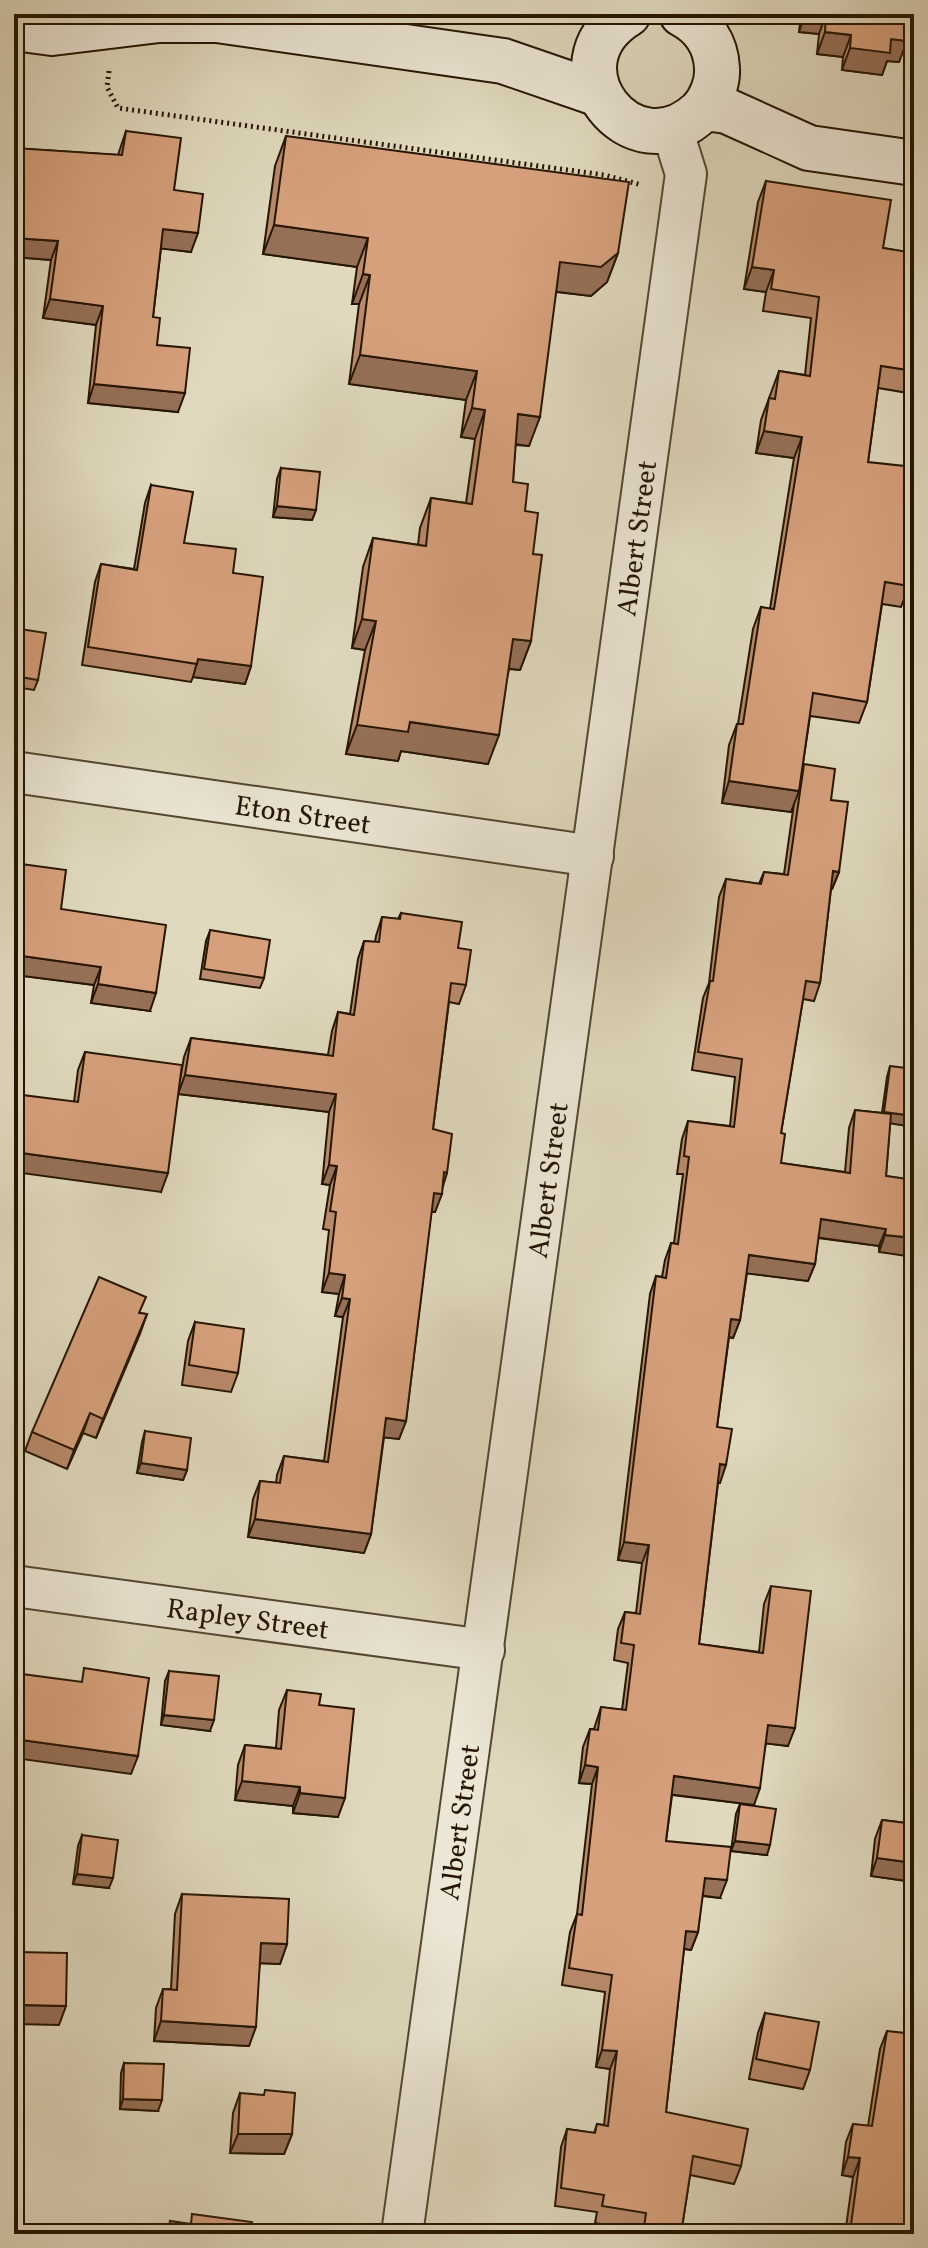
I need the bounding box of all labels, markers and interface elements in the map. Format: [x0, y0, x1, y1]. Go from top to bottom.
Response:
street label: Albert Street [608, 458, 668, 619]
street label: Eton Street [232, 787, 373, 846]
street label: Albert Street [520, 1100, 580, 1261]
street label: Rapley Street [164, 1590, 331, 1651]
street label: Albert Street [431, 1742, 491, 1903]

